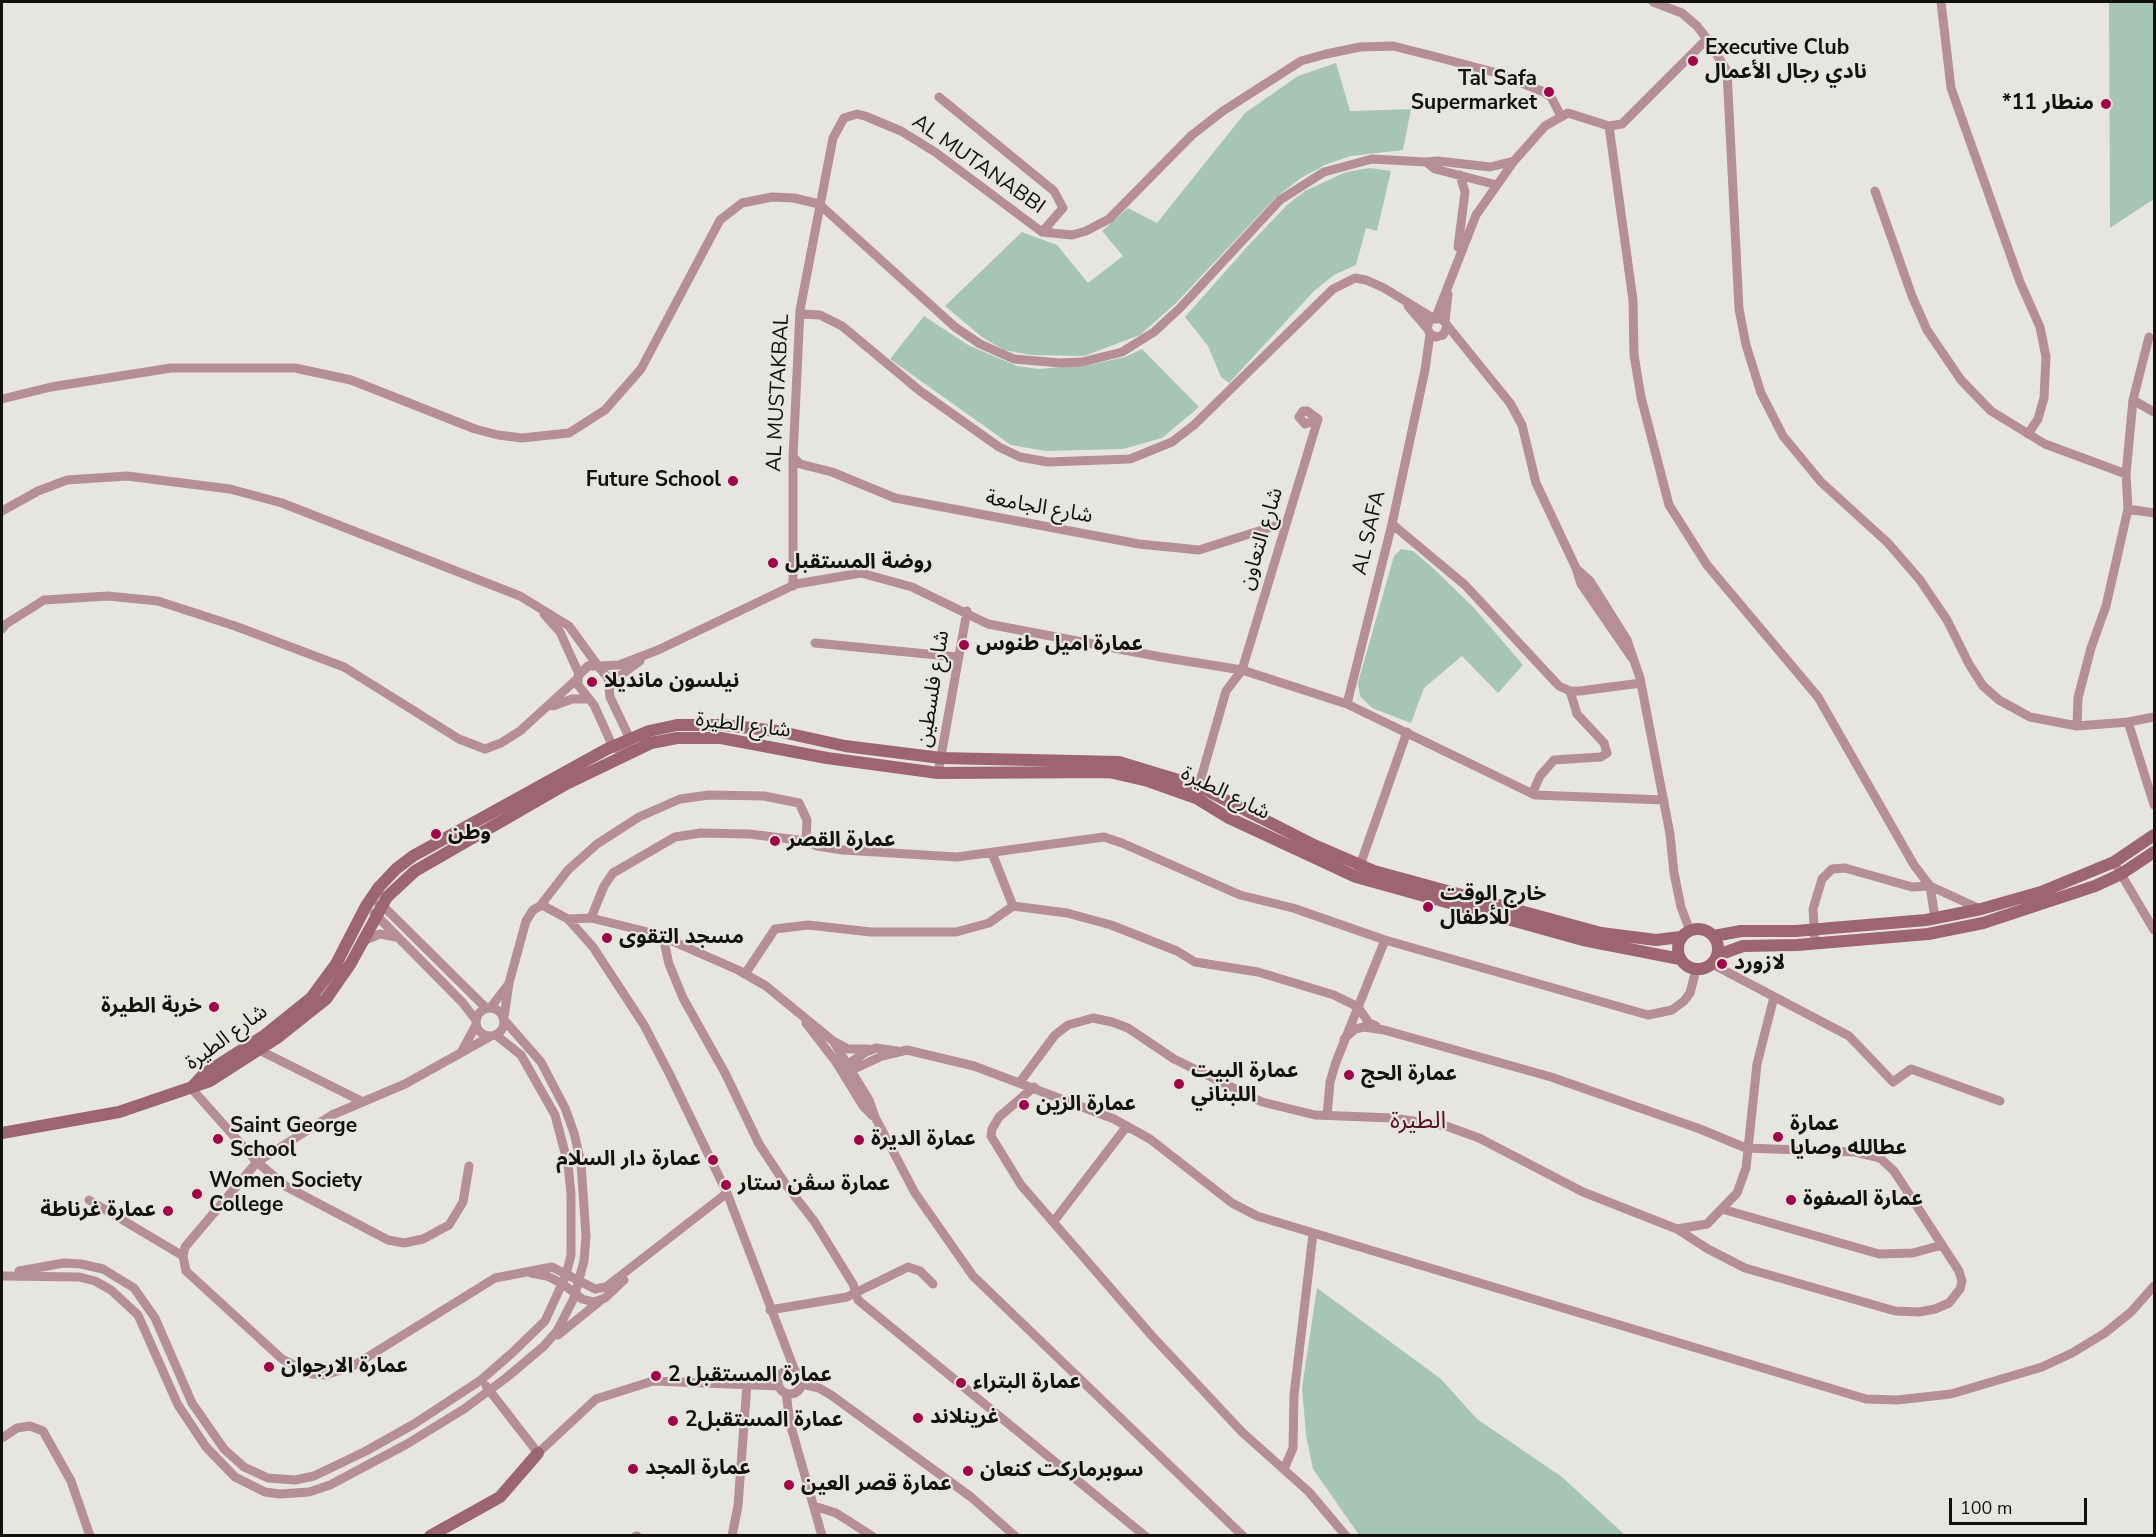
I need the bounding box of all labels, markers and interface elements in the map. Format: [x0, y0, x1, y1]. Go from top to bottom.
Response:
place label: Executive Club نادي رجال الأعمال [1705, 36, 1867, 86]
marker: Executive Club نادي رجال الأعمال [1686, 54, 1700, 68]
place label: Tal Safa Supermarket [1411, 67, 1537, 117]
marker: Tal Safa Supermarket [1542, 85, 1556, 99]
place label: *منطار 11 [2002, 91, 2094, 117]
marker: *منطار 11 [2099, 97, 2113, 111]
street label: AL MUTANABBI [907, 110, 1049, 220]
street label: AL MUSTAKBAL [762, 313, 796, 473]
place label: Future School [586, 468, 721, 494]
marker: Future School [726, 474, 740, 488]
street label: شارع التعاون [1235, 485, 1289, 593]
street label: شارع الجامعة [983, 486, 1095, 530]
street label: AL SAFA [1348, 488, 1392, 578]
place label: روضة المستقبل [785, 550, 933, 576]
marker: روضة المستقبل [766, 556, 780, 570]
street label: شارع فلسطين [912, 629, 956, 749]
place label: عمارة اميل طنوس [976, 632, 1143, 658]
marker: عمارة اميل طنوس [957, 638, 971, 652]
place label: نيلسون مانديلا [604, 669, 739, 695]
marker: نيلسون مانديلا [585, 675, 599, 689]
street label: شارع الطيرة [694, 708, 792, 744]
street label: شارع الطيرة [1177, 762, 1273, 826]
place label: وطن [448, 821, 491, 847]
marker: وطن [429, 827, 443, 841]
place label: عمارة القصر [787, 828, 895, 854]
marker: عمارة القصر [768, 834, 782, 848]
place label: خارج الوقت للأطفال [1440, 882, 1546, 932]
marker: خارج الوقت للأطفال [1421, 900, 1435, 914]
place label: مسجد التقوى [619, 925, 744, 951]
marker: مسجد التقوى [600, 931, 614, 945]
place label: لازورد [1734, 951, 1785, 977]
marker: لازورد [1715, 957, 1729, 971]
place label: خربة الطيرة [101, 994, 202, 1020]
street label: شارع الطيرة [181, 1000, 273, 1076]
marker: خربة الطيرة [207, 1000, 221, 1014]
place label: عمارة البيت اللبناني [1191, 1059, 1298, 1109]
place label: عمارة الحج [1361, 1062, 1457, 1088]
marker: عمارة الحج [1342, 1068, 1356, 1082]
marker: عمارة البيت اللبناني [1172, 1077, 1186, 1091]
place label: عمارة الزين [1036, 1092, 1136, 1118]
marker: عمارة الزين [1017, 1098, 1031, 1112]
district label: الطيرة [1390, 1108, 1446, 1136]
place label: عمارة عطالله وصايا [1790, 1112, 1907, 1162]
place label: Saint George School [230, 1114, 357, 1164]
place label: عمارة الديرة [871, 1127, 976, 1153]
marker: عمارة عطالله وصايا [1771, 1130, 1785, 1144]
marker: Saint George School [211, 1132, 225, 1146]
marker: عمارة الديرة [852, 1133, 866, 1147]
place label: عمارة دار السلام [556, 1147, 701, 1173]
marker: عمارة دار السلام [706, 1153, 720, 1167]
place label: Women Society College [209, 1169, 362, 1219]
place label: عمارة سڤن ستار [738, 1172, 890, 1198]
marker: عمارة سڤن ستار [719, 1178, 733, 1192]
marker: Women Society College [190, 1187, 204, 1201]
place label: عمارة الصفوة [1803, 1187, 1923, 1213]
marker: عمارة الصفوة [1784, 1193, 1798, 1207]
place label: عمارة غرناطة [40, 1198, 156, 1224]
marker: عمارة غرناطة [161, 1204, 175, 1218]
place label: عمارة الارجوان [281, 1354, 408, 1380]
marker: عمارة الارجوان [262, 1360, 276, 1374]
place label: عمارة المستقبل 2 [668, 1363, 832, 1389]
marker: عمارة المستقبل 2 [649, 1369, 663, 1383]
place label: عمارة البتراء [973, 1370, 1081, 1396]
marker: عمارة البتراء [954, 1376, 968, 1390]
place label: غرينلاند [930, 1405, 999, 1431]
place label: عمارة المستقبل2 [685, 1408, 843, 1434]
marker: غرينلاند [911, 1411, 925, 1425]
marker: عمارة المستقبل2 [666, 1414, 680, 1428]
place label: عمارة المجد [645, 1456, 751, 1482]
place label: سوبرماركت كنعان [980, 1458, 1143, 1484]
marker: عمارة المجد [626, 1462, 640, 1476]
marker: سوبرماركت كنعان [961, 1464, 975, 1478]
place label: عمارة قصر العين [801, 1472, 952, 1498]
marker: عمارة قصر العين [782, 1478, 796, 1492]
scale bar [1952, 1486, 2090, 1524]
text: 100 m [1960, 1496, 2012, 1520]

